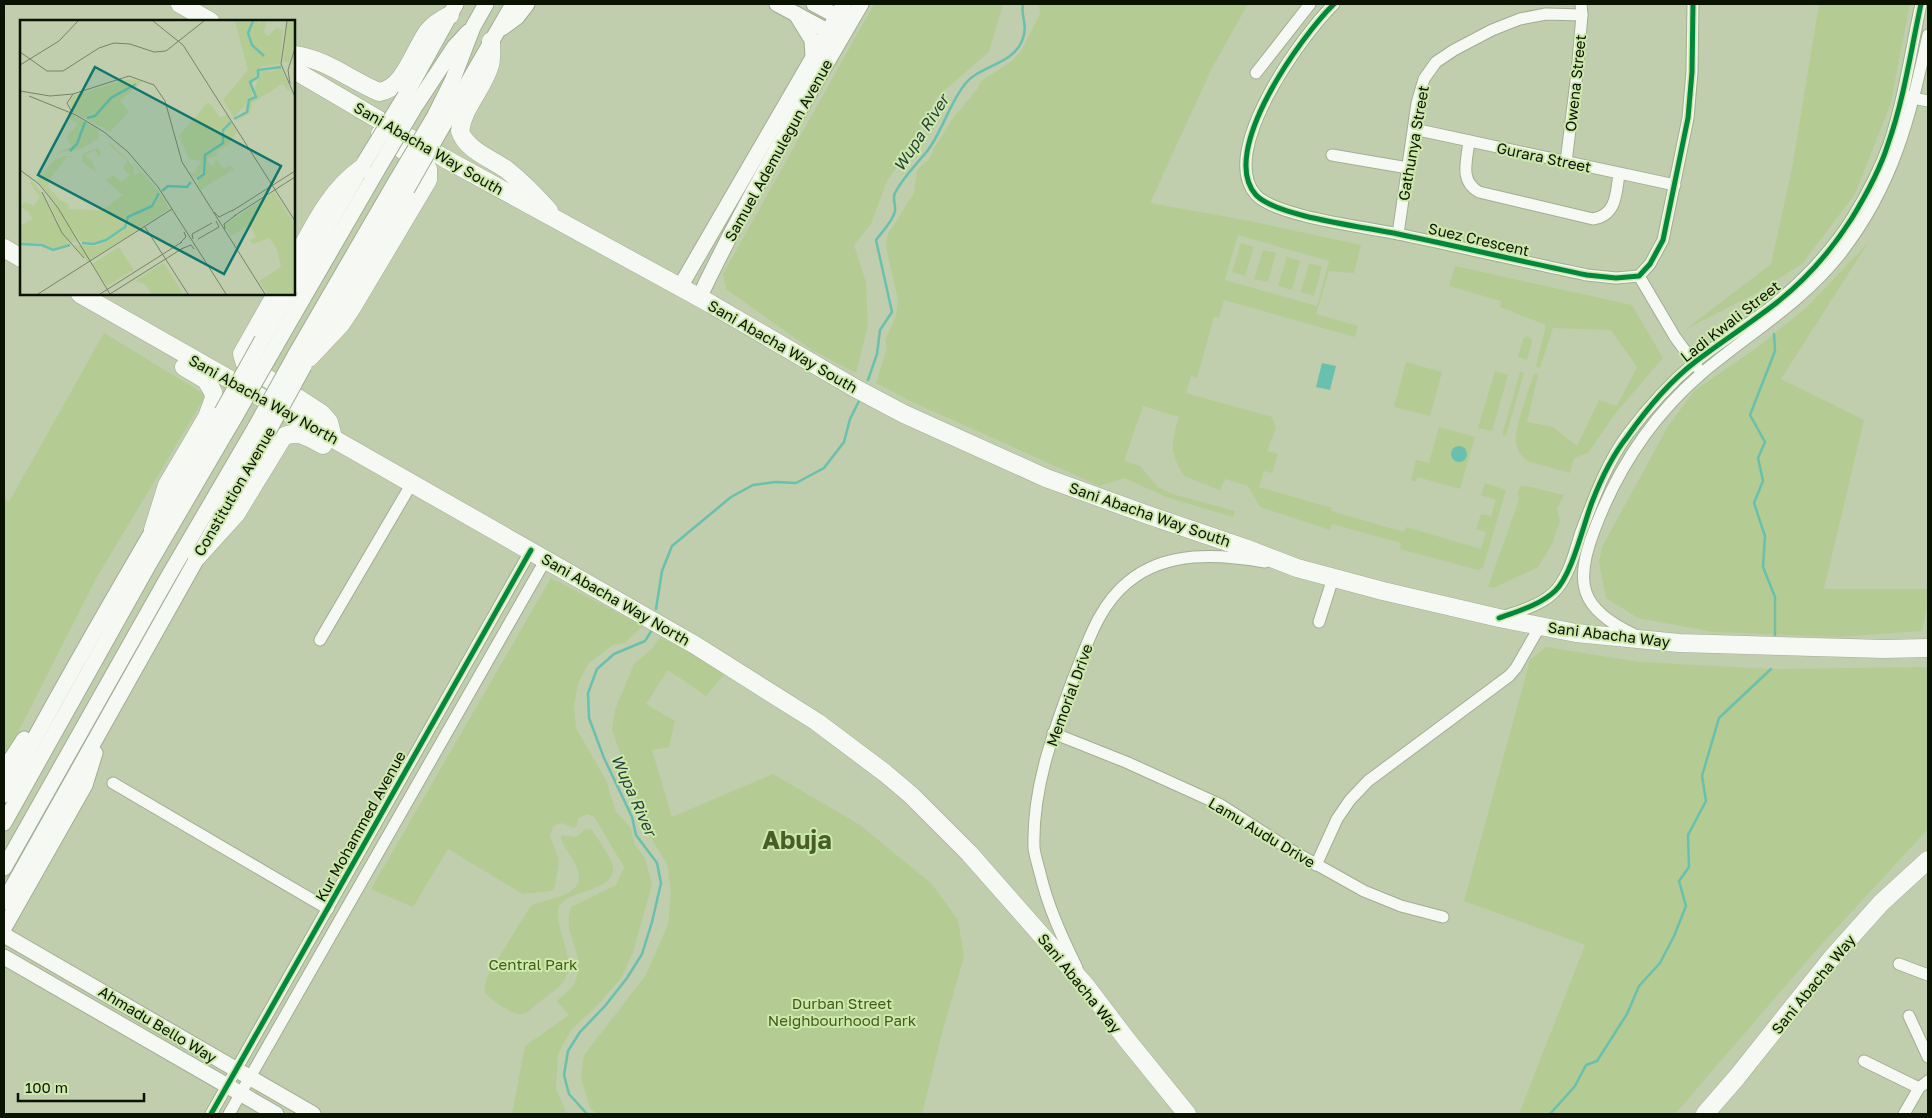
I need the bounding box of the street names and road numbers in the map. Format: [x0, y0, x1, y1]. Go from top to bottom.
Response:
street label: Owena Street [1561, 33, 1589, 133]
street label: Samuel Ademulegun Avenue [720, 56, 836, 244]
street label: Gathunya Street [1394, 84, 1432, 202]
street label: Sani Abacha Way South [351, 98, 507, 198]
street label: Gurara Street [1495, 138, 1593, 176]
street label: Suez Crescent [1427, 219, 1531, 259]
street label: Ladi Kwali Street [1677, 277, 1783, 365]
street label: Sani Abacha Way South [705, 296, 861, 396]
street label: Sani Abacha Way North [186, 350, 342, 448]
street label: Constitution Avenue [190, 423, 279, 559]
street label: Sani Abacha Way South [1067, 478, 1233, 550]
street label: Sani Abacha Way North [539, 549, 693, 649]
street label: Sani Abacha Way [1547, 618, 1672, 650]
street label: Memorial Drive [1042, 641, 1096, 749]
street label: Kur Mohammed Avenue [311, 747, 409, 904]
street label: Lamu Audu Drive [1205, 793, 1319, 871]
street label: Sani Abacha Way [1034, 930, 1126, 1037]
street label: Sani Abacha Way [1767, 930, 1859, 1037]
street label: Ahmadu Bello Way [96, 982, 221, 1067]

